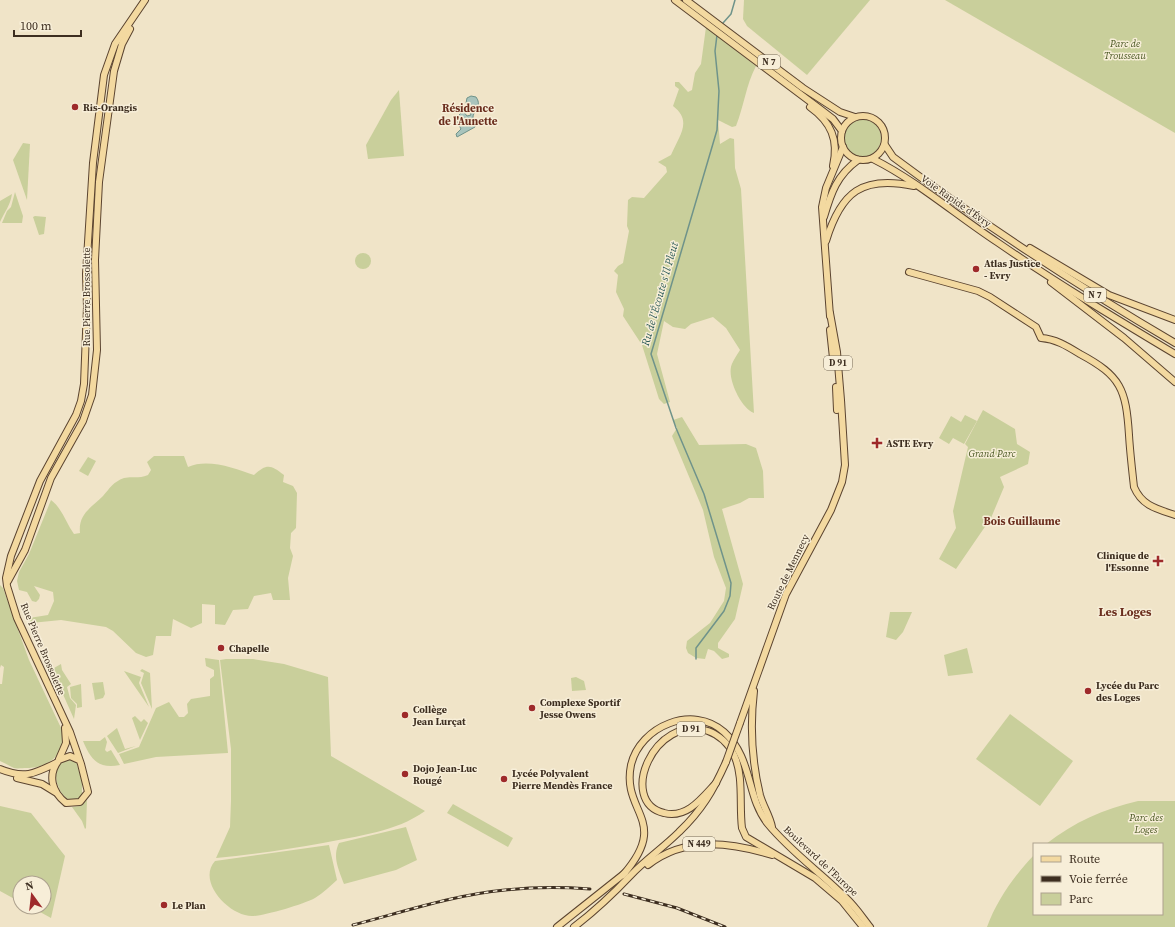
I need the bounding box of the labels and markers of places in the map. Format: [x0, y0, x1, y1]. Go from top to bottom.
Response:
place label: Ris-Orangis [83, 101, 138, 114]
marker: Ris-Orangis [70, 102, 80, 112]
place label: Atlas Justice - Evry [984, 257, 1040, 282]
marker: Atlas Justice - Evry [971, 264, 981, 274]
marker: ASTE Evry [871, 437, 883, 449]
place label: ASTE Evry [886, 437, 934, 450]
place label: Clinique de l'Essonne [1097, 549, 1149, 574]
marker: Clinique de l'Essonne [1152, 555, 1164, 567]
place label: Chapelle [229, 642, 269, 655]
marker: Chapelle [216, 643, 226, 653]
place label: Lycée du Parc des Loges [1096, 679, 1159, 704]
marker: Lycée du Parc des Loges [1083, 686, 1093, 696]
place label: Complexe Sportif Jesse Owens [539, 696, 621, 721]
place label: Collège Jean Lurçat [412, 703, 466, 728]
marker: Complexe Sportif Jesse Owens [527, 703, 537, 713]
marker: Collège Jean Lurçat [400, 710, 410, 720]
place label: Dojo Jean-Luc Rougé [413, 762, 477, 787]
place label: Lycée Polyvalent Pierre Mendès France [512, 767, 612, 792]
marker: Dojo Jean-Luc Rougé [400, 769, 410, 779]
marker: Lycée Polyvalent Pierre Mendès France [499, 774, 509, 784]
place label: Le Plan [172, 899, 206, 912]
marker: Le Plan [159, 900, 169, 910]

